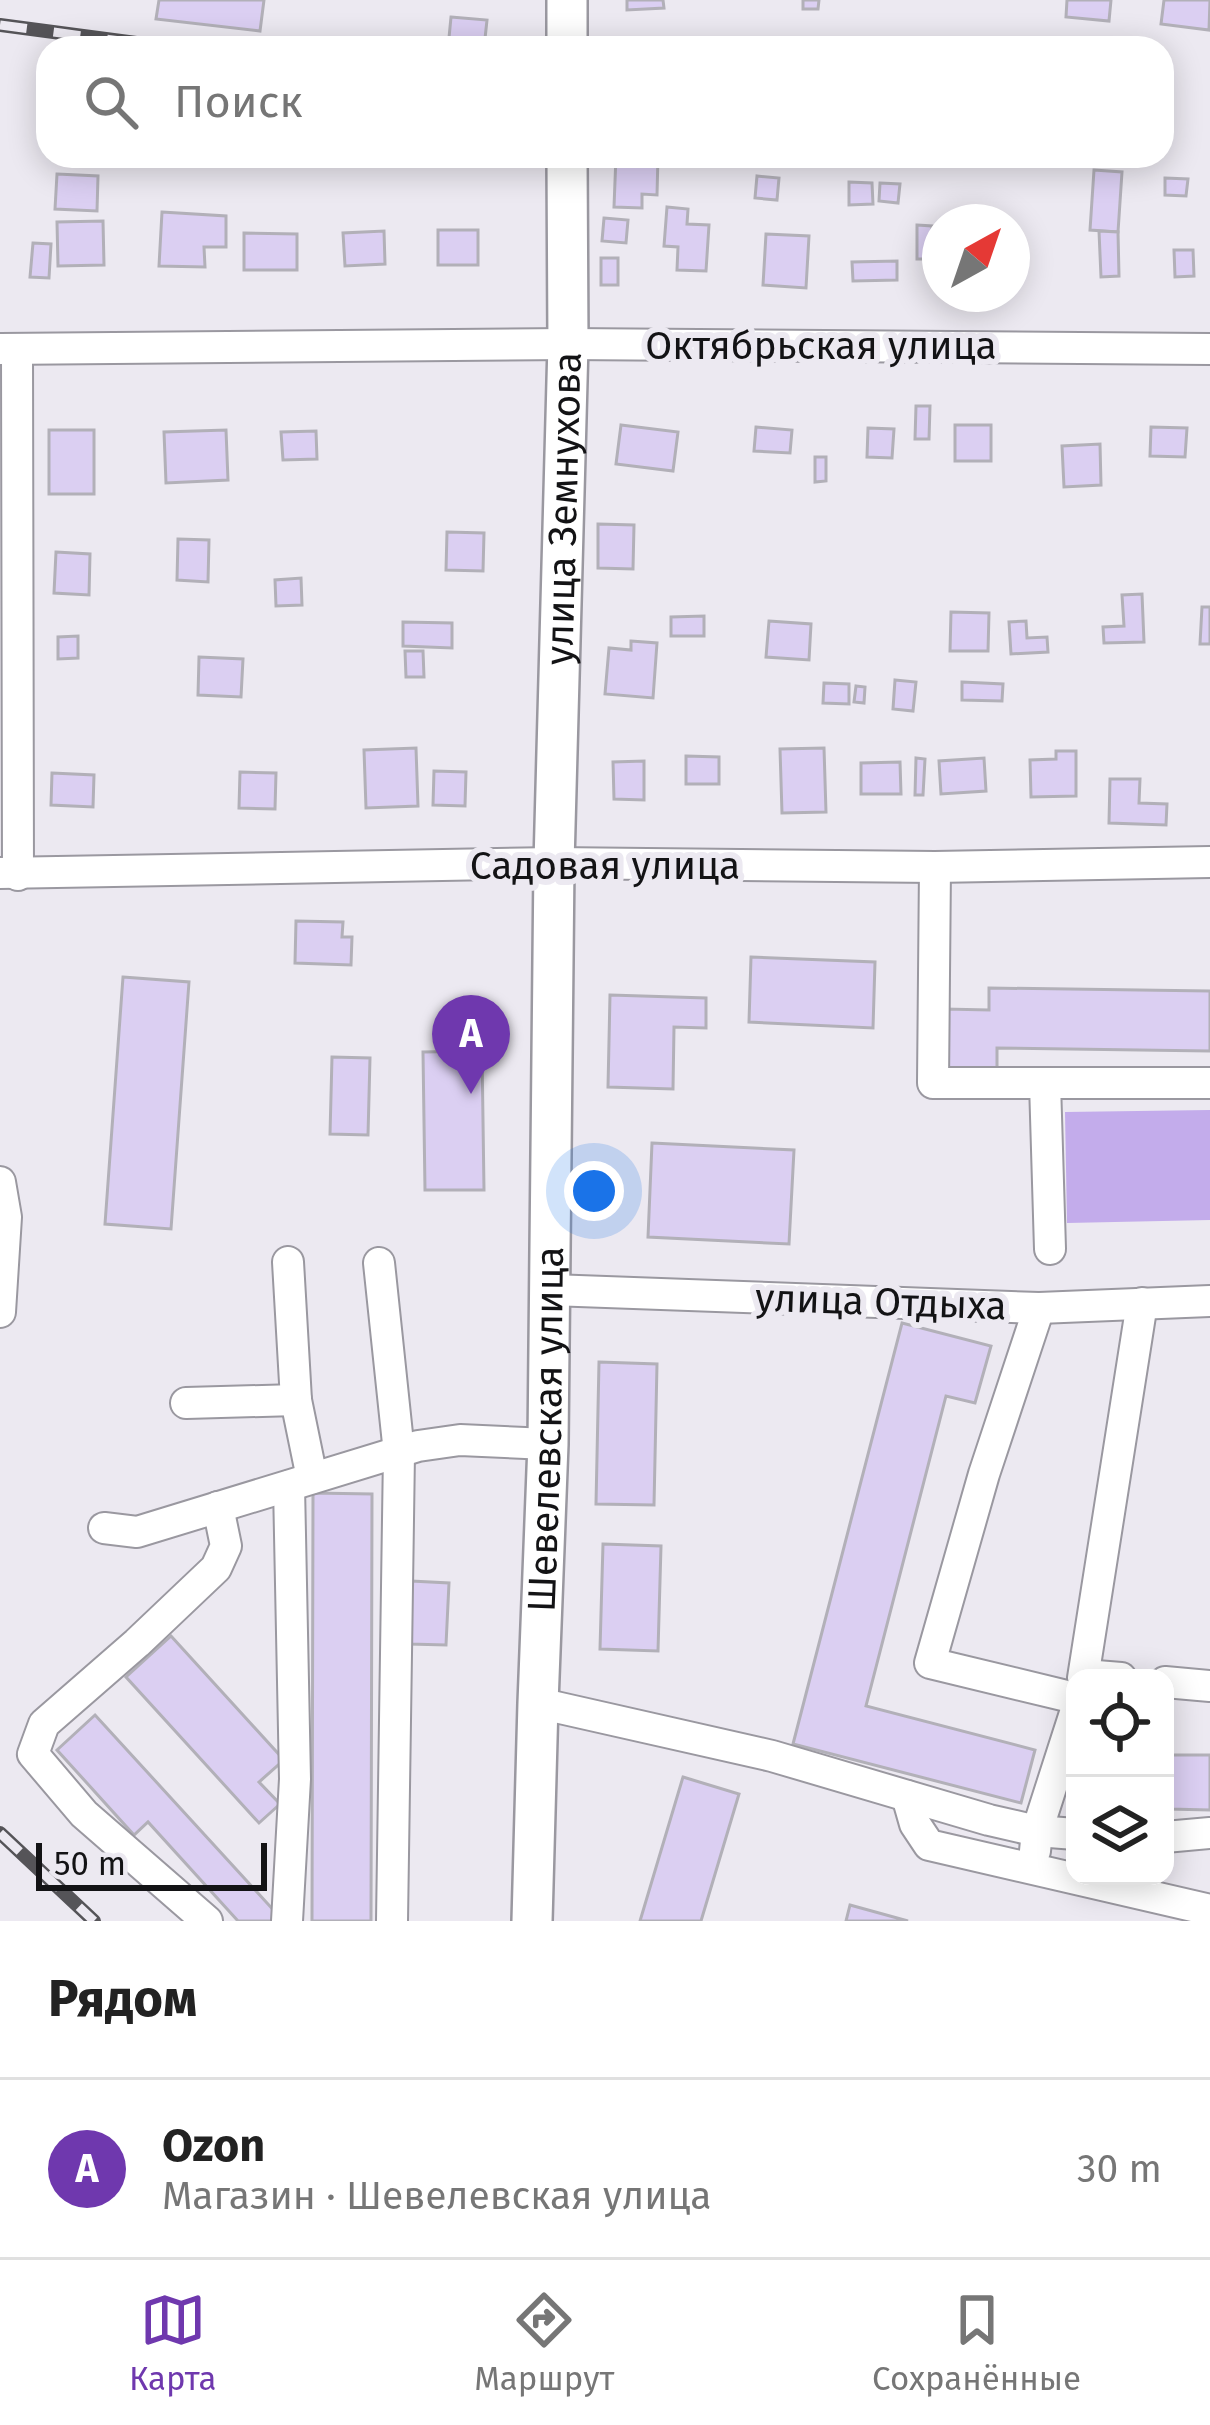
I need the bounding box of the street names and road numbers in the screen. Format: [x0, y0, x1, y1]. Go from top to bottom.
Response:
street label: Октябрьская улица [645, 323, 997, 369]
street label: улица Земнухова [536, 351, 591, 666]
street label: Садовая улица [470, 843, 740, 889]
street label: Шевелевская улица [519, 1246, 573, 1613]
street label: улица Отдыха [754, 1275, 1008, 1329]

